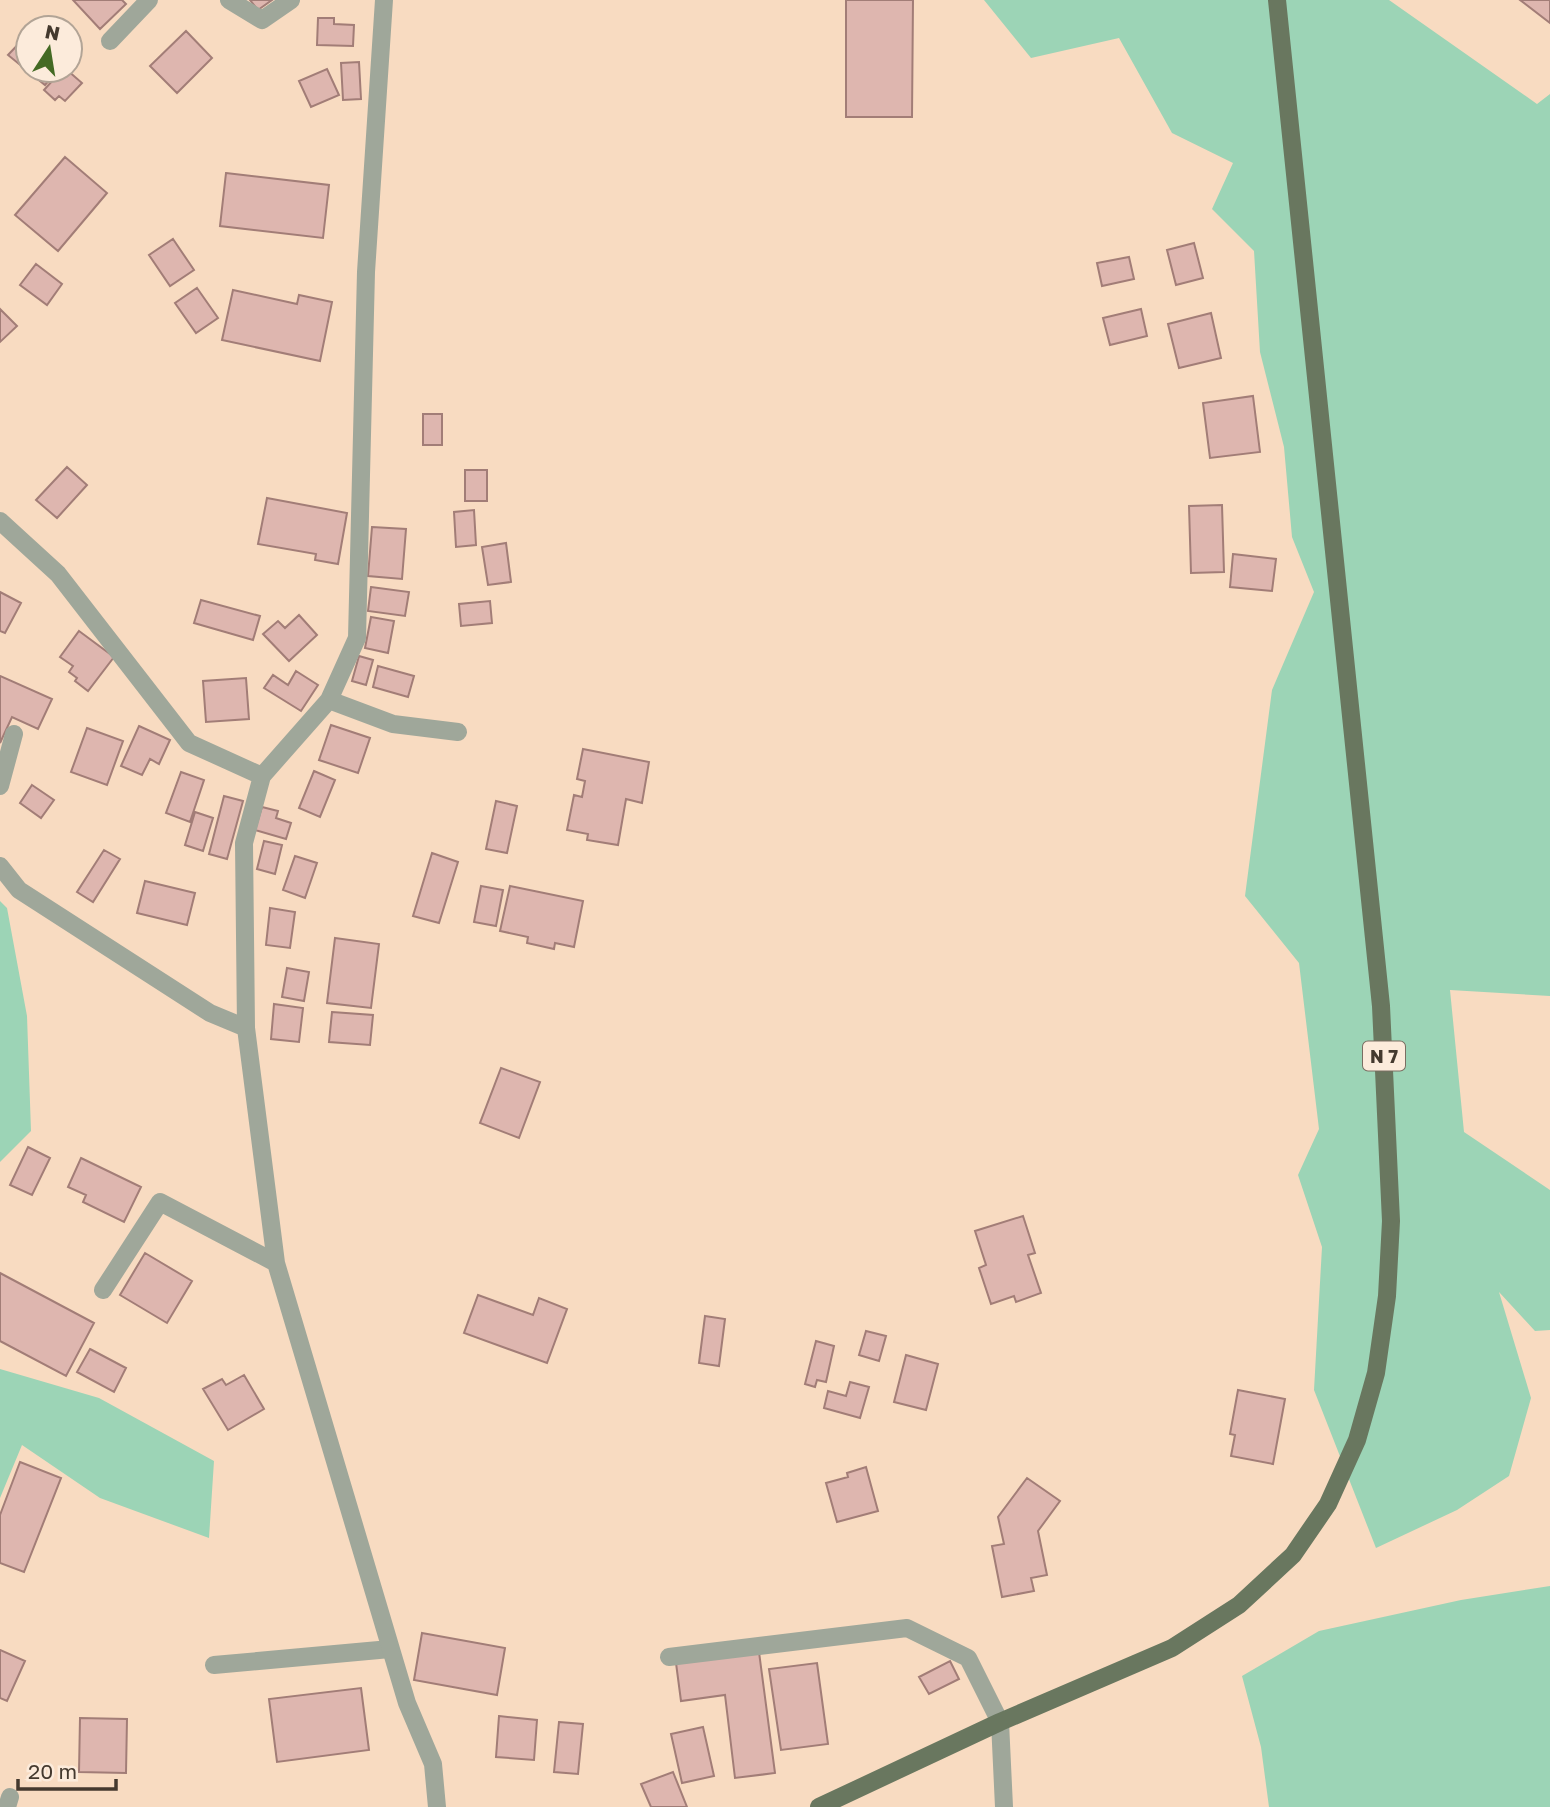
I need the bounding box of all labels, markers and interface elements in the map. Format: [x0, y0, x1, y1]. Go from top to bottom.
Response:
north arrow [14, 14, 84, 84]
text: N [43, 19, 62, 45]
road number: N 7 [1363, 1042, 1405, 1070]
scale bar [18, 1748, 116, 1792]
text: 20 m [28, 1758, 77, 1784]

